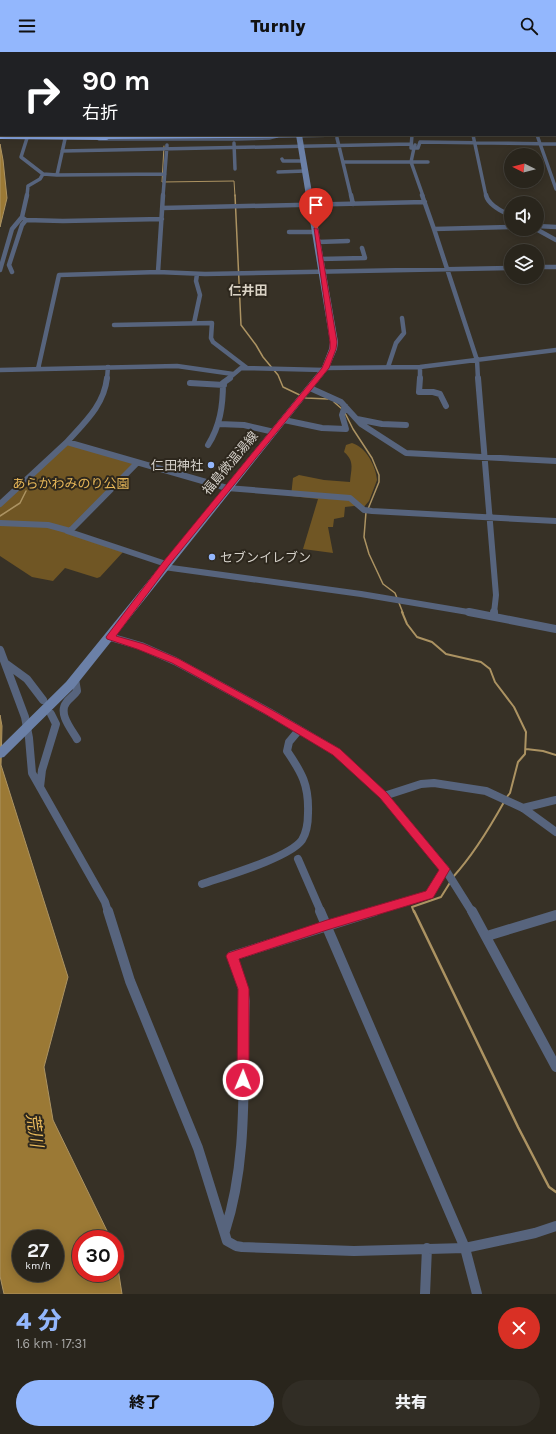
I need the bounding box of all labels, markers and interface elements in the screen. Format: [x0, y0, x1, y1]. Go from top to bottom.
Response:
icon: menu [16, 15, 38, 37]
text: Turnly [250, 15, 306, 37]
icon: search [518, 15, 540, 37]
text: 90 m [82, 64, 150, 97]
icon: right [16, 68, 68, 120]
text: 右折 [82, 102, 118, 124]
north arrow [504, 148, 544, 188]
map controls [504, 148, 544, 284]
pin [299, 188, 333, 229]
icon: arrive [305, 194, 327, 216]
button: sound [504, 196, 544, 236]
button: layers [504, 244, 544, 284]
district label: 仁井田 [228, 283, 268, 298]
street label: 福島微温湯線 [199, 428, 261, 498]
place label: 仁田神社 [151, 458, 203, 473]
marker: 仁田神社 [206, 460, 216, 470]
park label: あらかわみのり公園 [12, 476, 130, 491]
place label: セブンイレブン [220, 550, 311, 565]
marker: セブンイレブン [207, 552, 217, 562]
position arrow [222, 1059, 264, 1101]
water label: 荒川 [23, 1112, 48, 1150]
speed limit sign: 30 [72, 1230, 124, 1282]
text: 27 [27, 1239, 49, 1262]
text: km/h [25, 1260, 51, 1272]
text: 4 分 [16, 1307, 62, 1335]
button: close [498, 1307, 540, 1349]
text: 1.6 km · 17:31 [16, 1336, 87, 1351]
button: 終了 [16, 1380, 274, 1426]
button: 共有 [282, 1380, 540, 1426]

